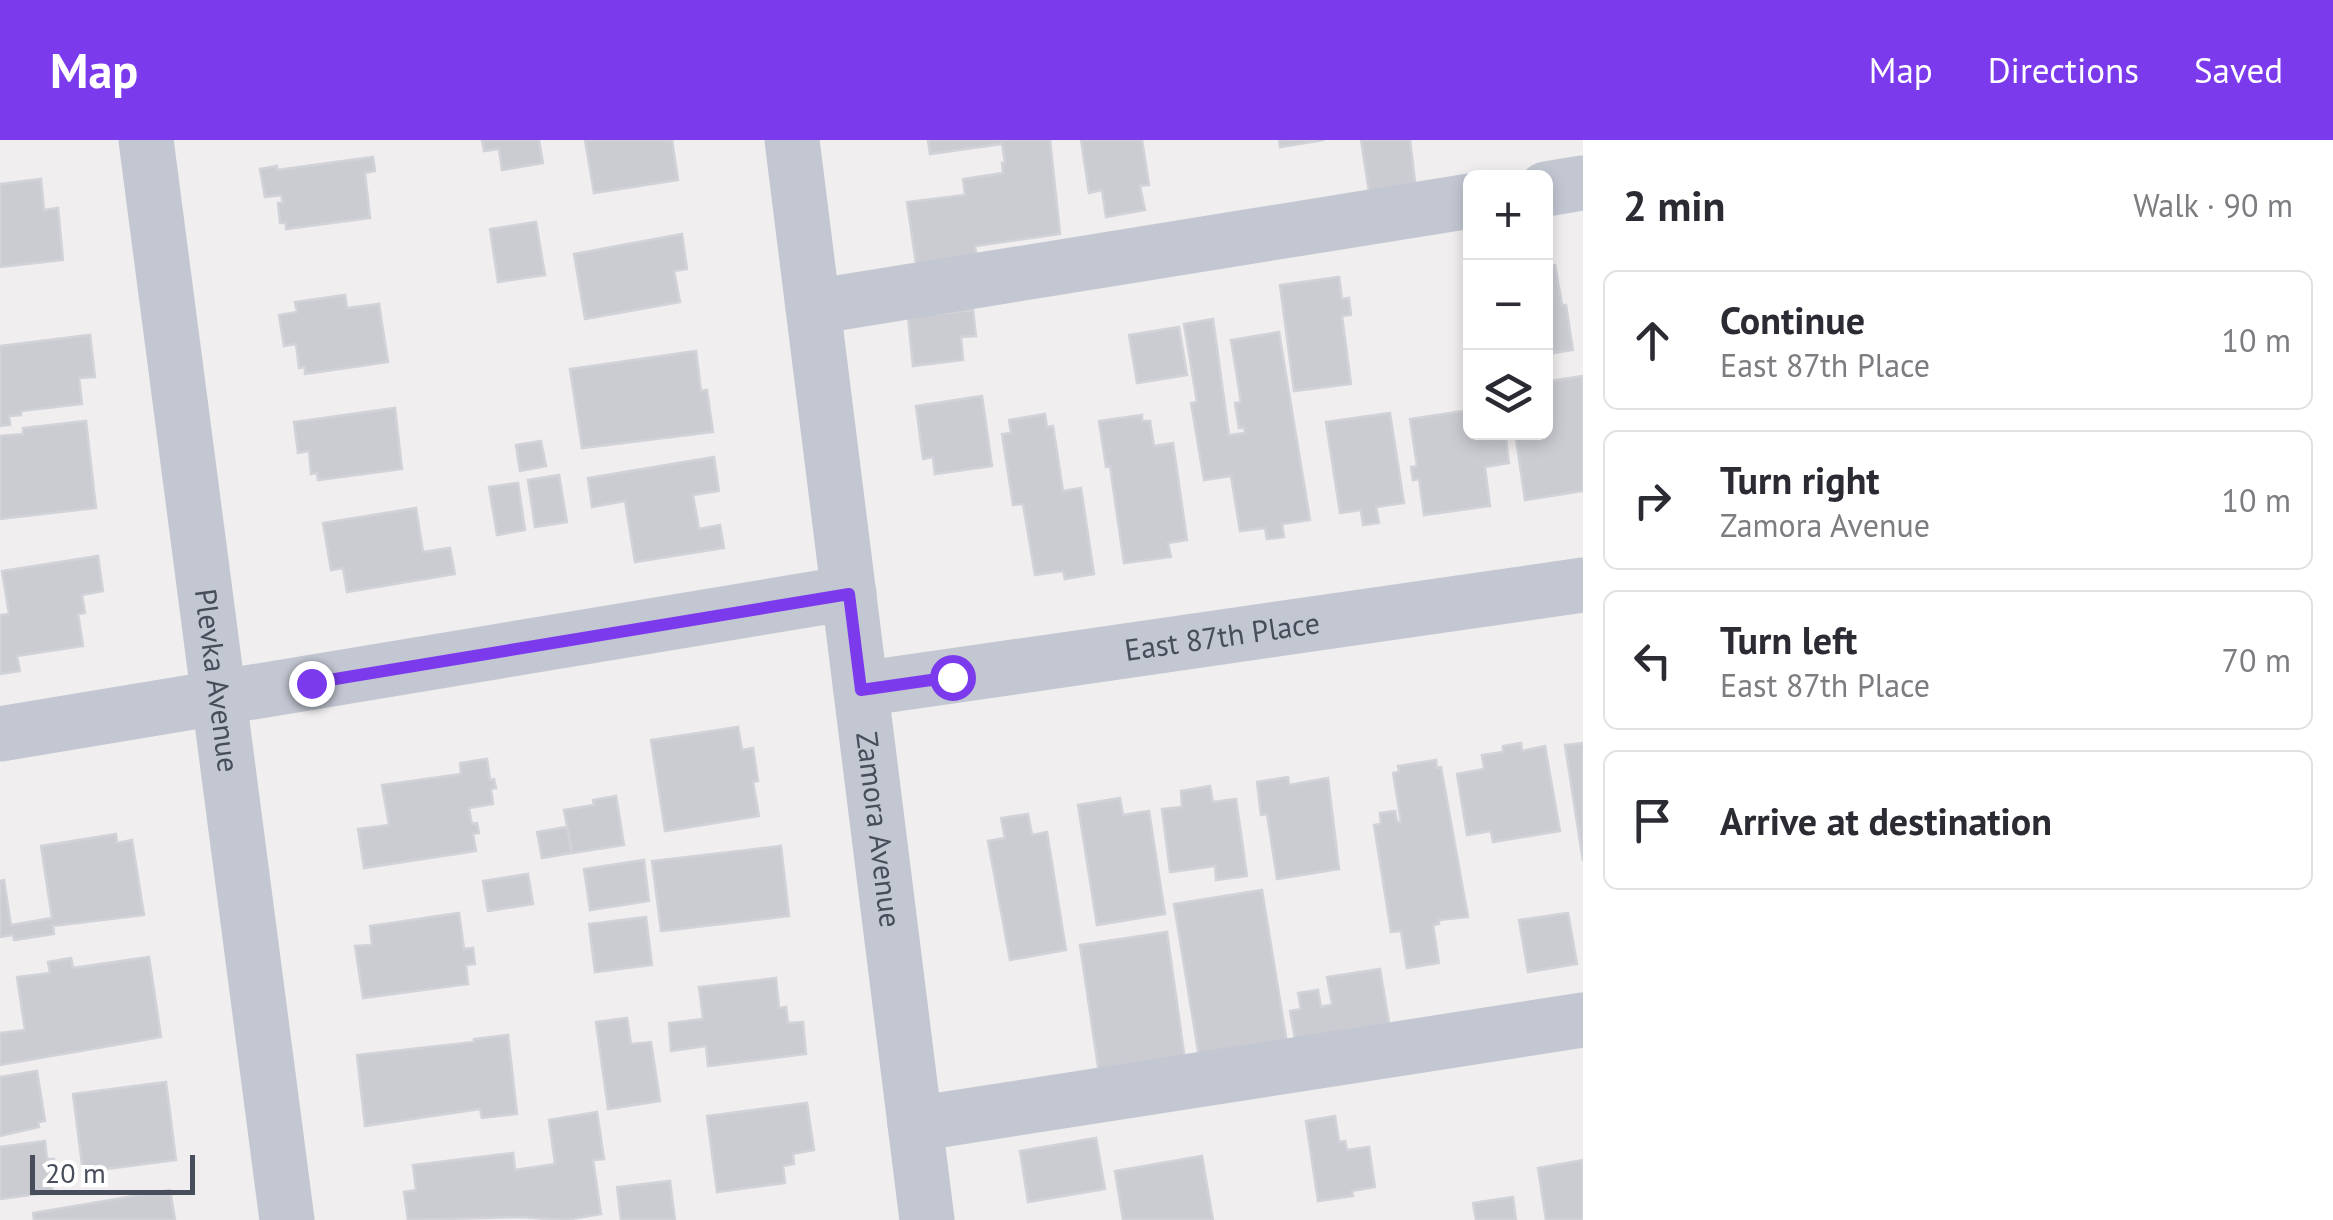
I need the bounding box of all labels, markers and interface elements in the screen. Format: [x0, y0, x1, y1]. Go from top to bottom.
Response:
text: Map [50, 39, 138, 101]
text: Map [1869, 47, 1933, 93]
text: Directions [1988, 47, 2139, 93]
text: Saved [2194, 47, 2283, 93]
map controls [1463, 170, 1553, 440]
button: + [1463, 170, 1553, 260]
text: 2 min [1623, 178, 1725, 233]
text: Walk · 90 m [2133, 184, 2293, 226]
button: − [1463, 260, 1553, 350]
text: Continue [1720, 295, 1865, 344]
icon: ahead [1625, 313, 1680, 368]
text: 10 m [2222, 319, 2291, 361]
text: East 87th Place [1720, 344, 1930, 386]
button: layers [1463, 350, 1553, 440]
text: Turn right [1720, 455, 1880, 504]
icon: right [1625, 473, 1680, 528]
text: 10 m [2222, 479, 2291, 521]
text: Zamora Avenue [1720, 504, 1930, 546]
street label: Plevka Avenue [187, 586, 249, 774]
street label: East 87th Place [1122, 602, 1322, 669]
text: Turn left [1720, 615, 1857, 664]
icon: left [1625, 633, 1680, 688]
text: 70 m [2222, 639, 2291, 681]
route start [930, 655, 976, 701]
route end [289, 661, 335, 707]
text: East 87th Place [1720, 664, 1930, 706]
street label: Zamora Avenue [848, 729, 911, 930]
icon: arrive [1625, 793, 1680, 848]
text: Arrive at destination [1720, 796, 2052, 845]
scale bar [30, 1150, 195, 1194]
text: 20 m [45, 1154, 106, 1191]

